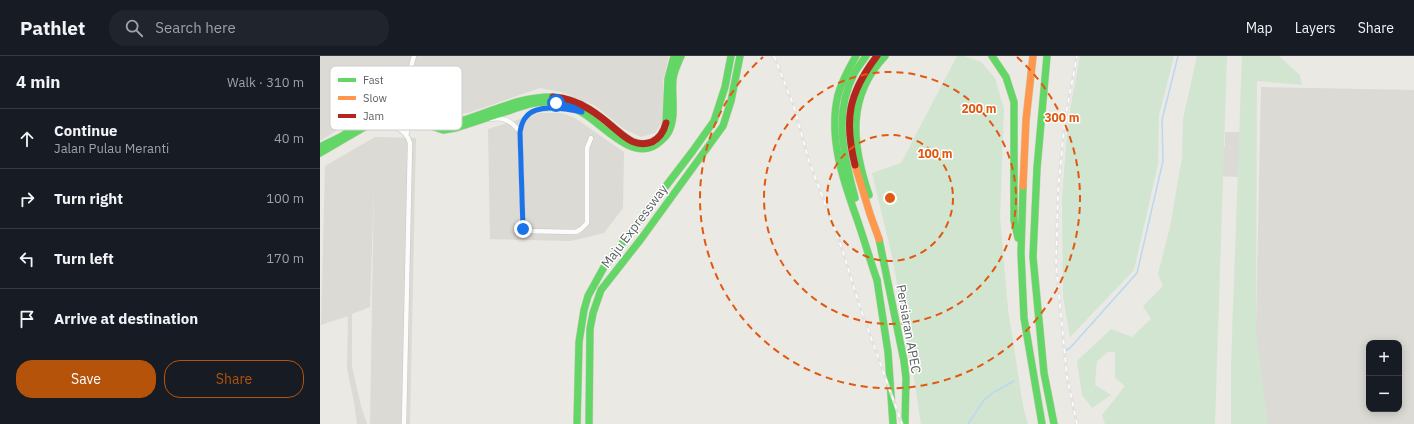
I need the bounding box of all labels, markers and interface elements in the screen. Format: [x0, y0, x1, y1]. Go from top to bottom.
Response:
search box [109, 10, 389, 46]
text: Pathlet [20, 16, 85, 40]
icon: search [123, 17, 145, 39]
text: Search here [155, 18, 236, 37]
text: Map [1246, 19, 1273, 37]
text: Layers [1295, 19, 1336, 37]
text: Share [1358, 19, 1394, 37]
legend [330, 66, 462, 130]
text: 4 min [16, 71, 60, 93]
text: Fast [363, 73, 384, 87]
text: Walk · 310 m [227, 74, 304, 91]
text: Slow [363, 91, 387, 105]
route start [547, 94, 565, 112]
text: 200 m [961, 101, 997, 116]
text: Jam [363, 109, 384, 123]
text: 300 m [1044, 110, 1080, 125]
text: Continue [54, 121, 118, 140]
icon: ahead [16, 128, 38, 150]
text: 40 m [274, 130, 304, 147]
text: Jalan Pulau Meranti [54, 140, 169, 157]
text: 100 m [917, 146, 953, 161]
street label: Maju Expressway [597, 181, 672, 272]
icon: right [16, 188, 38, 210]
text: Turn right [54, 189, 123, 208]
text: 100 m [266, 190, 304, 207]
centre of rings [883, 191, 897, 205]
route end [514, 220, 532, 238]
icon: left [16, 248, 38, 270]
text: Turn left [54, 249, 114, 268]
text: 170 m [266, 250, 304, 267]
street label: Persiaran APEC [892, 283, 925, 375]
icon: arrive [16, 308, 38, 330]
text: Arrive at destination [54, 309, 198, 328]
map controls [1366, 340, 1402, 412]
button: + [1366, 340, 1402, 376]
button: Save [16, 360, 156, 398]
button: Share [164, 360, 304, 398]
button: − [1366, 376, 1402, 412]

